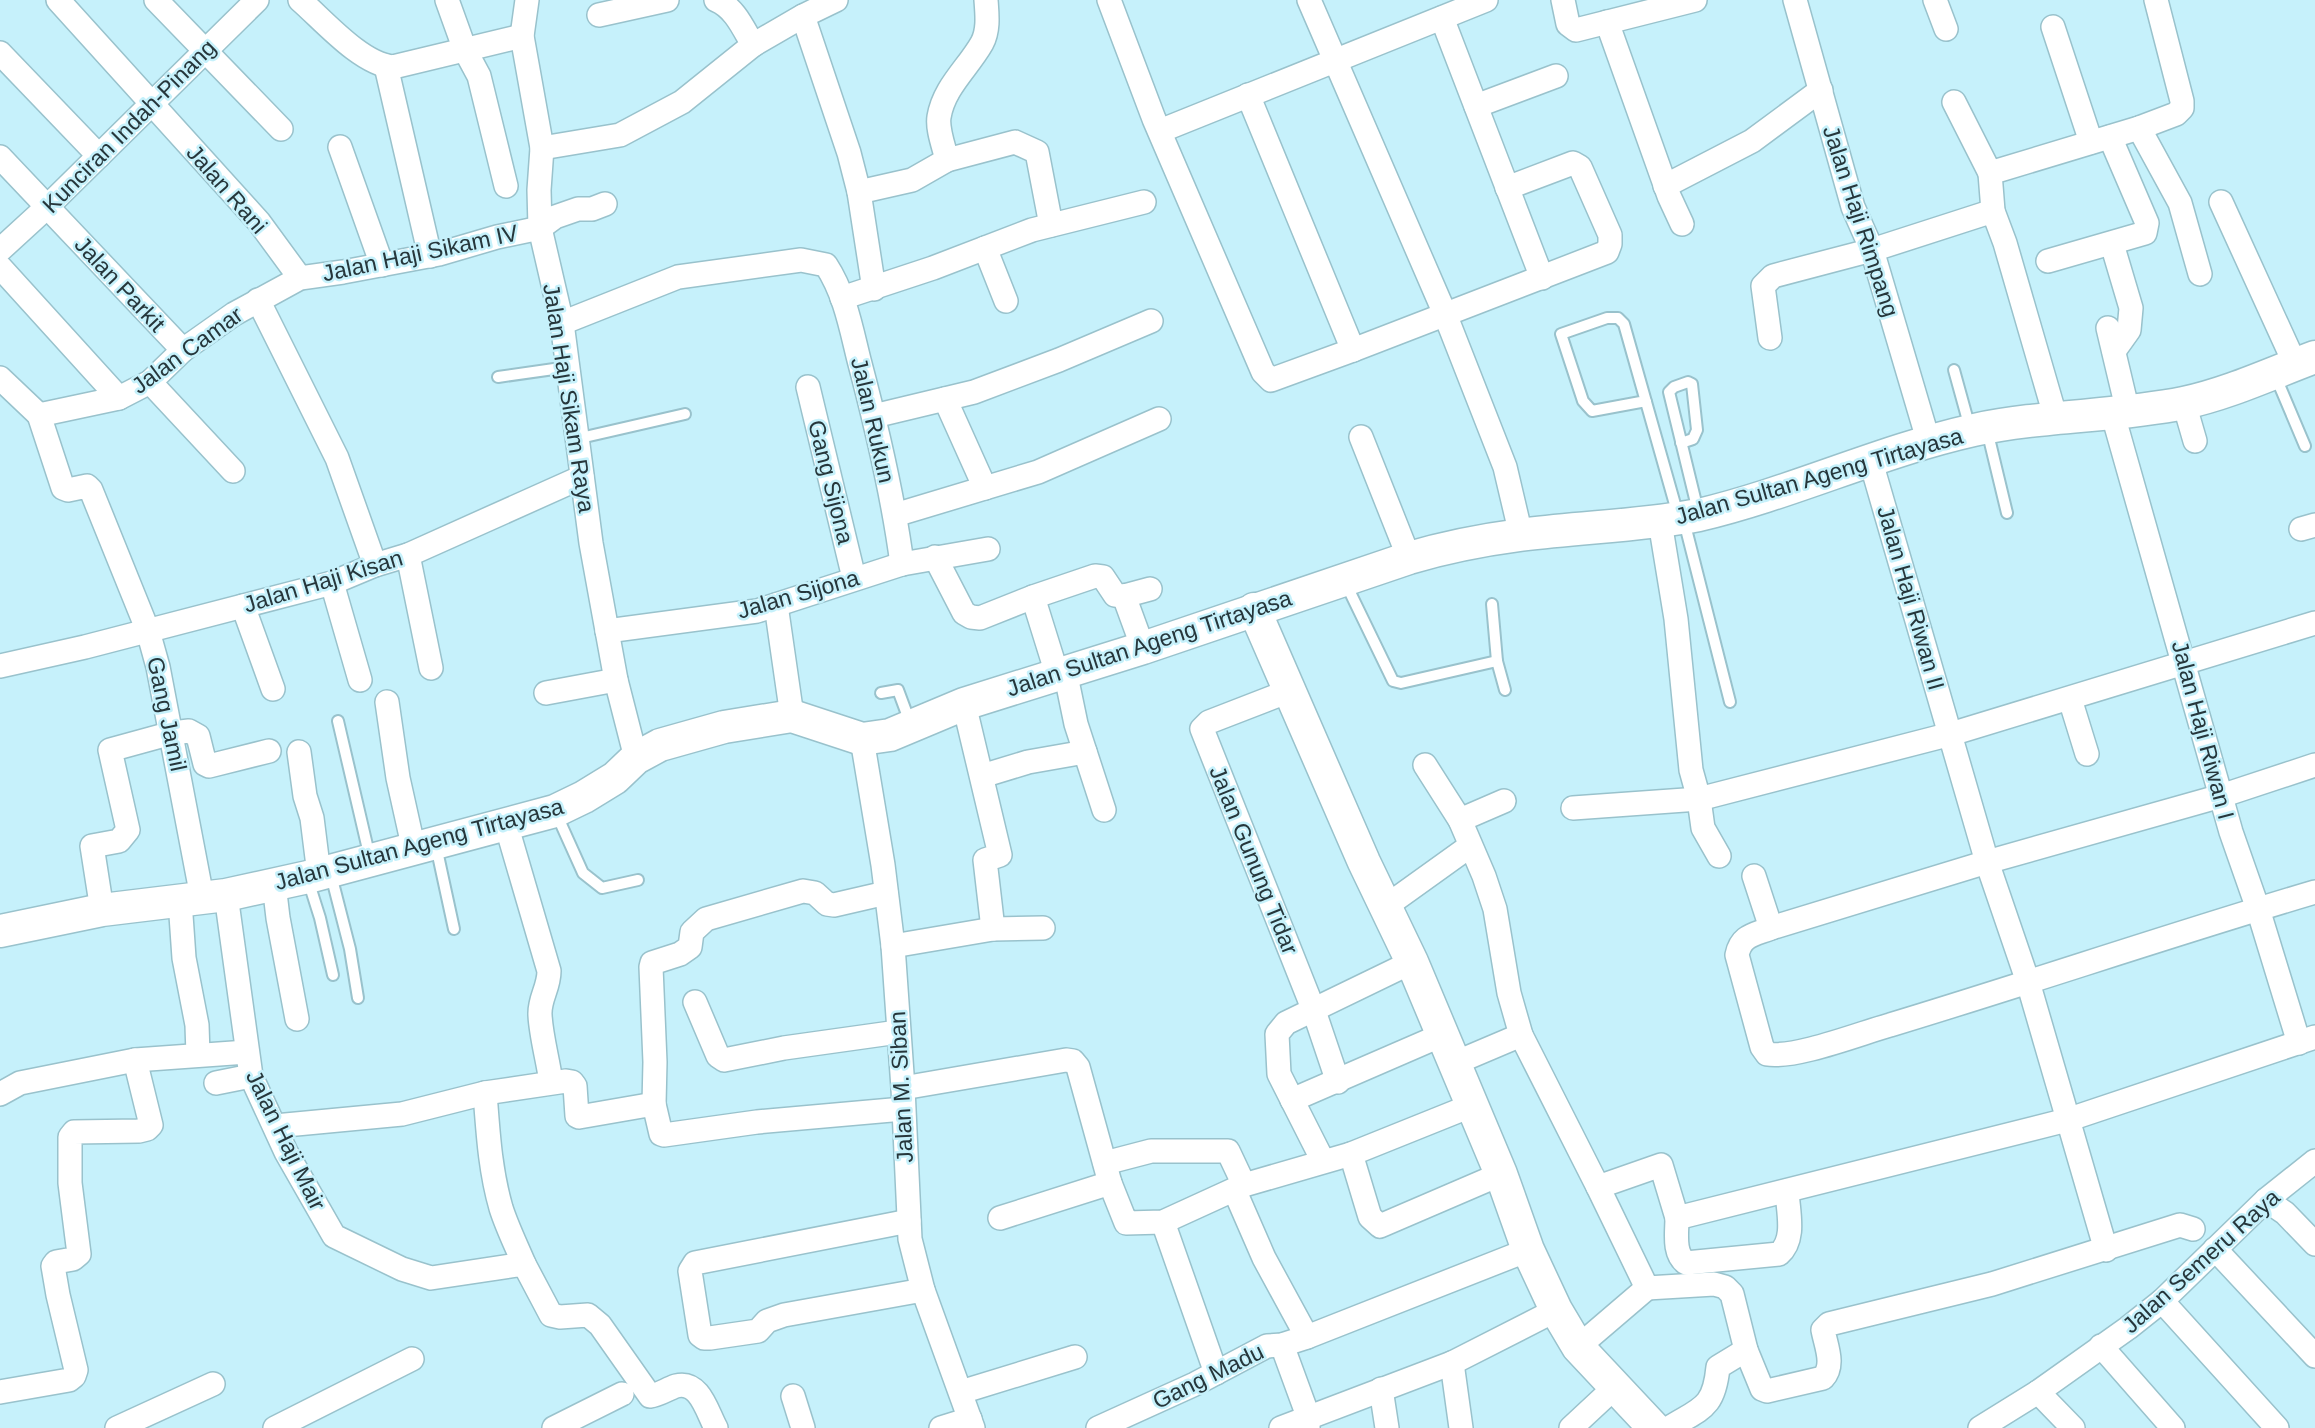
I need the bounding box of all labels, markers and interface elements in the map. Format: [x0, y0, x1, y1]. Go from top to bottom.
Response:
street label: Kunciran Indah-Pinang [37, 34, 221, 218]
street label: Jalan Haji Rimpang [1818, 122, 1904, 320]
street label: Jalan Rani [182, 139, 272, 239]
street label: Jalan Haji Sikam IV [320, 219, 521, 286]
street label: Jalan Parkit [70, 231, 171, 337]
street label: Jalan Haji Sikam Raya [538, 282, 600, 514]
street label: Jalan Camar [127, 301, 248, 399]
street label: Jalan Rukun [846, 355, 900, 485]
street label: Gang Sijona [803, 417, 859, 547]
street label: Jalan Sultan Ageng Tirtayasa [1672, 422, 1966, 530]
street label: Jalan Haji Riwan II [1872, 503, 1950, 693]
street label: Jalan Haji Kisan [240, 544, 406, 618]
street label: Jalan Sijona [734, 564, 862, 624]
street label: Jalan Sultan Ageng Tirtayasa [1003, 585, 1295, 701]
street label: Jalan Haji Riwan I [2167, 638, 2239, 822]
street label: Gang Jamil [142, 654, 192, 774]
street label: Jalan Gunung Tidar [1204, 762, 1304, 958]
street label: Jalan Sultan Ageng Tirtayasa [272, 793, 566, 895]
street label: Jalan M. Siban [884, 1010, 918, 1164]
street label: Jalan Haji Mair [241, 1066, 331, 1214]
street label: Jalan Semeru Raya [2117, 1184, 2285, 1338]
street label: Gang Madu [1148, 1338, 1268, 1414]

